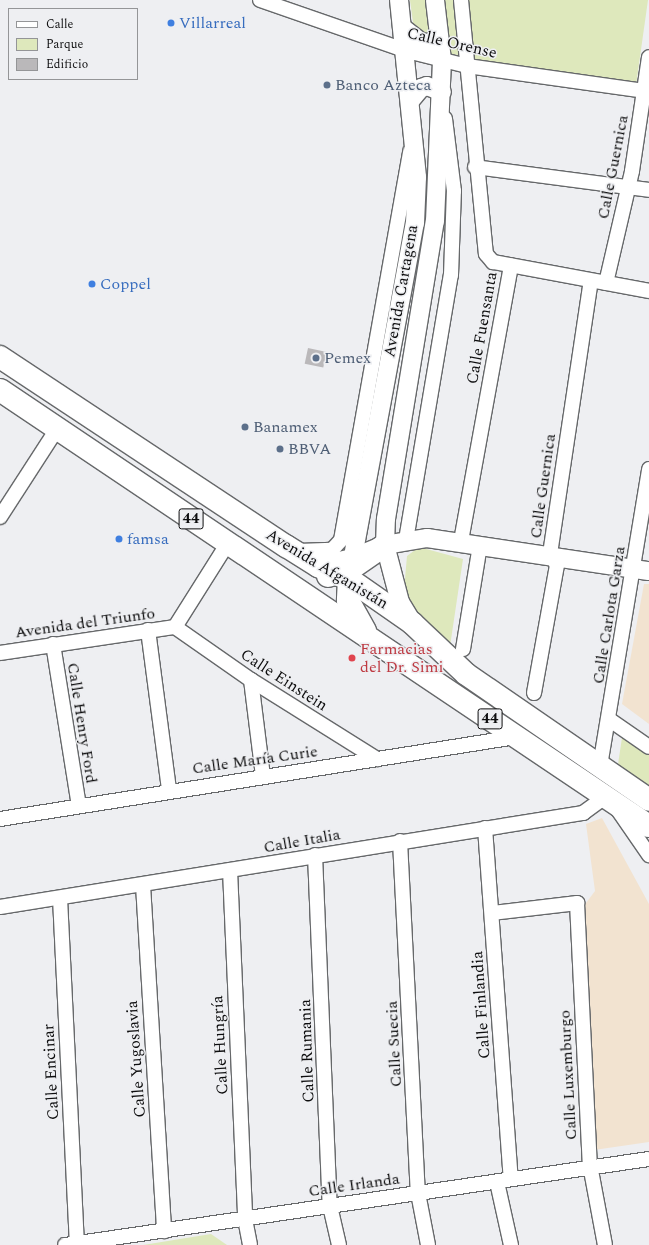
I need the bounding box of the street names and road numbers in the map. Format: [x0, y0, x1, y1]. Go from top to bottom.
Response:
street label: Calle Orense [405, 23, 499, 63]
street label: Calle Guernica [594, 113, 632, 221]
street label: Avenida Cartagena [380, 223, 422, 359]
street label: Calle Fuensanta [463, 270, 501, 386]
street label: Calle Guernica [526, 432, 560, 540]
road number: 44 [178, 506, 204, 532]
street label: Avenida Afganistán [262, 525, 392, 613]
street label: Calle Carlota Garza [589, 545, 629, 685]
street label: Avenida del Triunfo [14, 604, 156, 642]
street label: Calle Einstein [237, 645, 331, 715]
street label: Calle Henry Ford [63, 661, 101, 785]
road number: 44 [477, 706, 503, 732]
street label: Calle María Curie [191, 742, 319, 778]
street label: Calle Italia [262, 825, 342, 857]
street label: Calle Finlandia [468, 950, 494, 1060]
street label: Calle Hungría [208, 995, 232, 1095]
street label: Calle Rumania [296, 999, 318, 1103]
street label: Calle Yugoslavia [122, 1000, 150, 1118]
street label: Calle Suecia [382, 1000, 406, 1088]
street label: Calle Luxemburgo [555, 1009, 581, 1141]
street label: Calle Encinar [39, 1023, 63, 1121]
street label: Calle Irlanda [307, 1169, 401, 1201]

